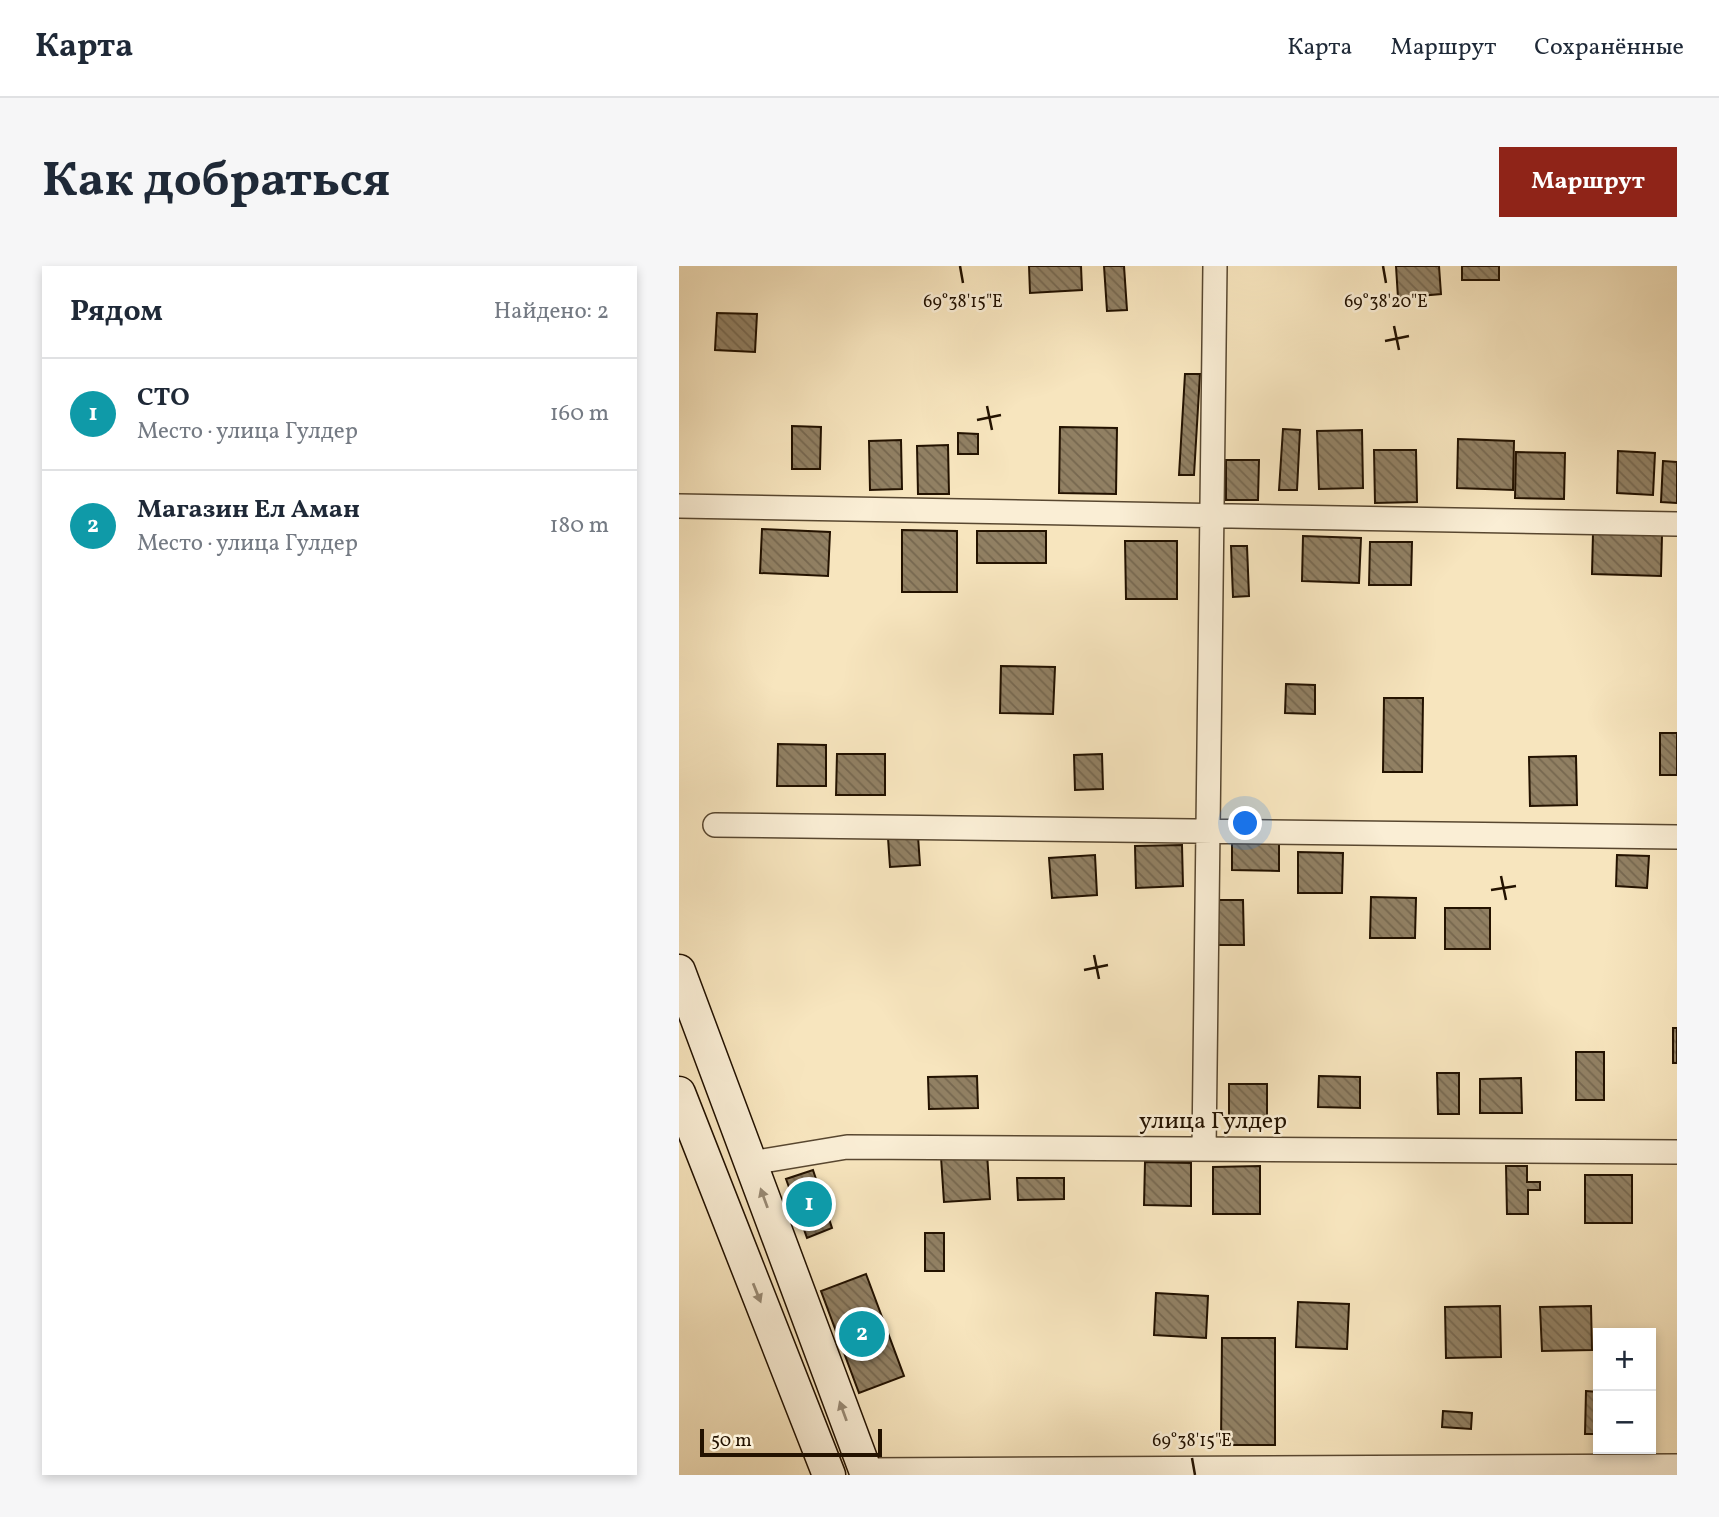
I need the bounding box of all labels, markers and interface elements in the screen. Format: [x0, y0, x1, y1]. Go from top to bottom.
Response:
text: Карта [35, 25, 133, 71]
text: Карта [1287, 31, 1352, 65]
text: Маршрут [1390, 31, 1496, 65]
text: Сохранённые [1534, 31, 1684, 65]
button: Маршрут [1499, 147, 1677, 217]
text: Как добраться [42, 148, 390, 217]
text: 69°38'15"E [923, 290, 1003, 315]
text: 69°38'20"E [1344, 290, 1428, 315]
text: Рядом [70, 291, 163, 333]
text: Найдено: 2 [494, 296, 609, 328]
text: СТО [137, 380, 190, 416]
text: 1 [88, 398, 98, 430]
text: 160 m [550, 398, 609, 430]
text: Место · улица Гулдер [137, 416, 358, 448]
text: Магазин Ел Аман [137, 492, 360, 528]
text: 2 [87, 510, 99, 542]
text: 180 m [550, 510, 609, 542]
text: Место · улица Гулдер [137, 528, 358, 560]
your location [1228, 806, 1262, 840]
street label: улица Гулдер [1139, 1105, 1287, 1139]
pin: 1 [786, 1178, 832, 1230]
one-way arrow [758, 1187, 769, 1208]
one-way arrow [752, 1283, 763, 1304]
pin: 2 [839, 1308, 885, 1360]
map controls [1593, 1328, 1656, 1454]
button: + [1593, 1328, 1656, 1391]
button: − [1593, 1391, 1656, 1454]
one-way arrow [837, 1401, 848, 1422]
scale bar [700, 1426, 882, 1458]
text: 50 m [711, 1428, 752, 1454]
text: 69°38'15"E [1152, 1429, 1232, 1454]

